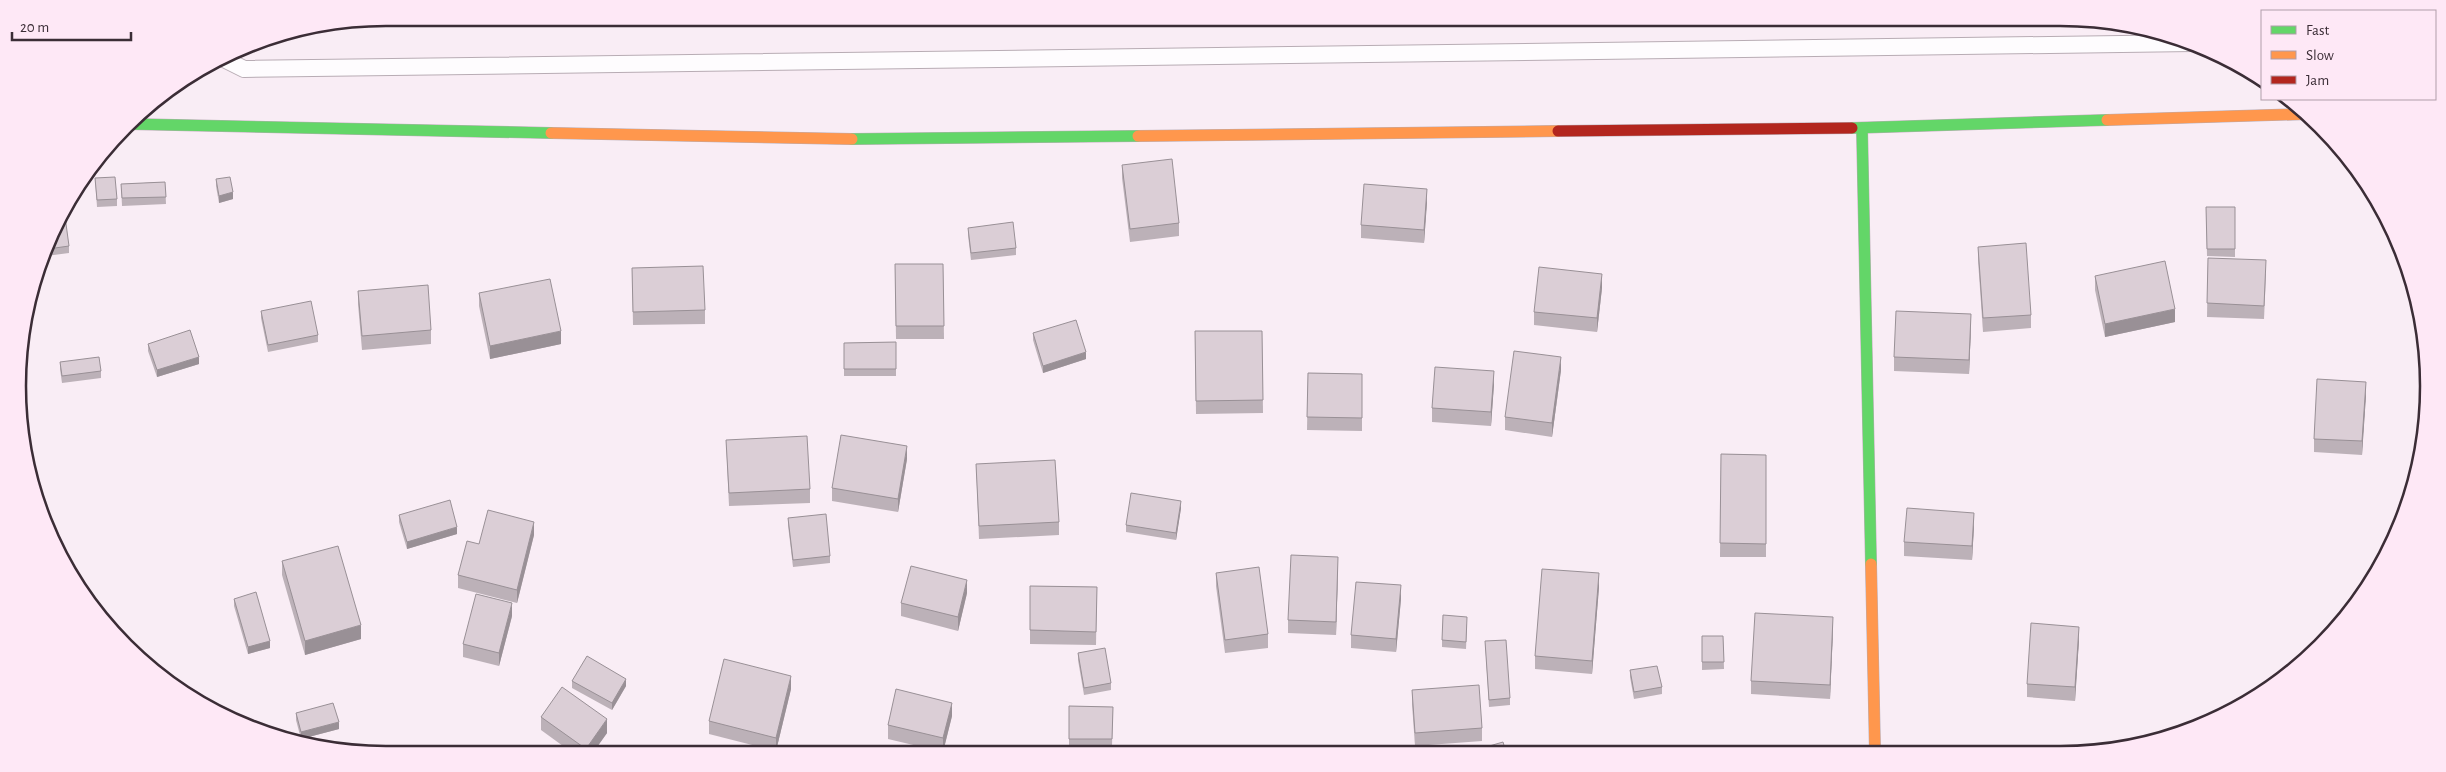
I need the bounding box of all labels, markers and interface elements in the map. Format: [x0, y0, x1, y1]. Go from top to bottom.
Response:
scale bar [12, 10, 131, 42]
legend [2261, 10, 2436, 100]
text: 20 m [20, 20, 49, 35]
text: Fast [2306, 23, 2330, 38]
text: Slow [2306, 48, 2334, 63]
text: Jam [2306, 73, 2329, 88]

